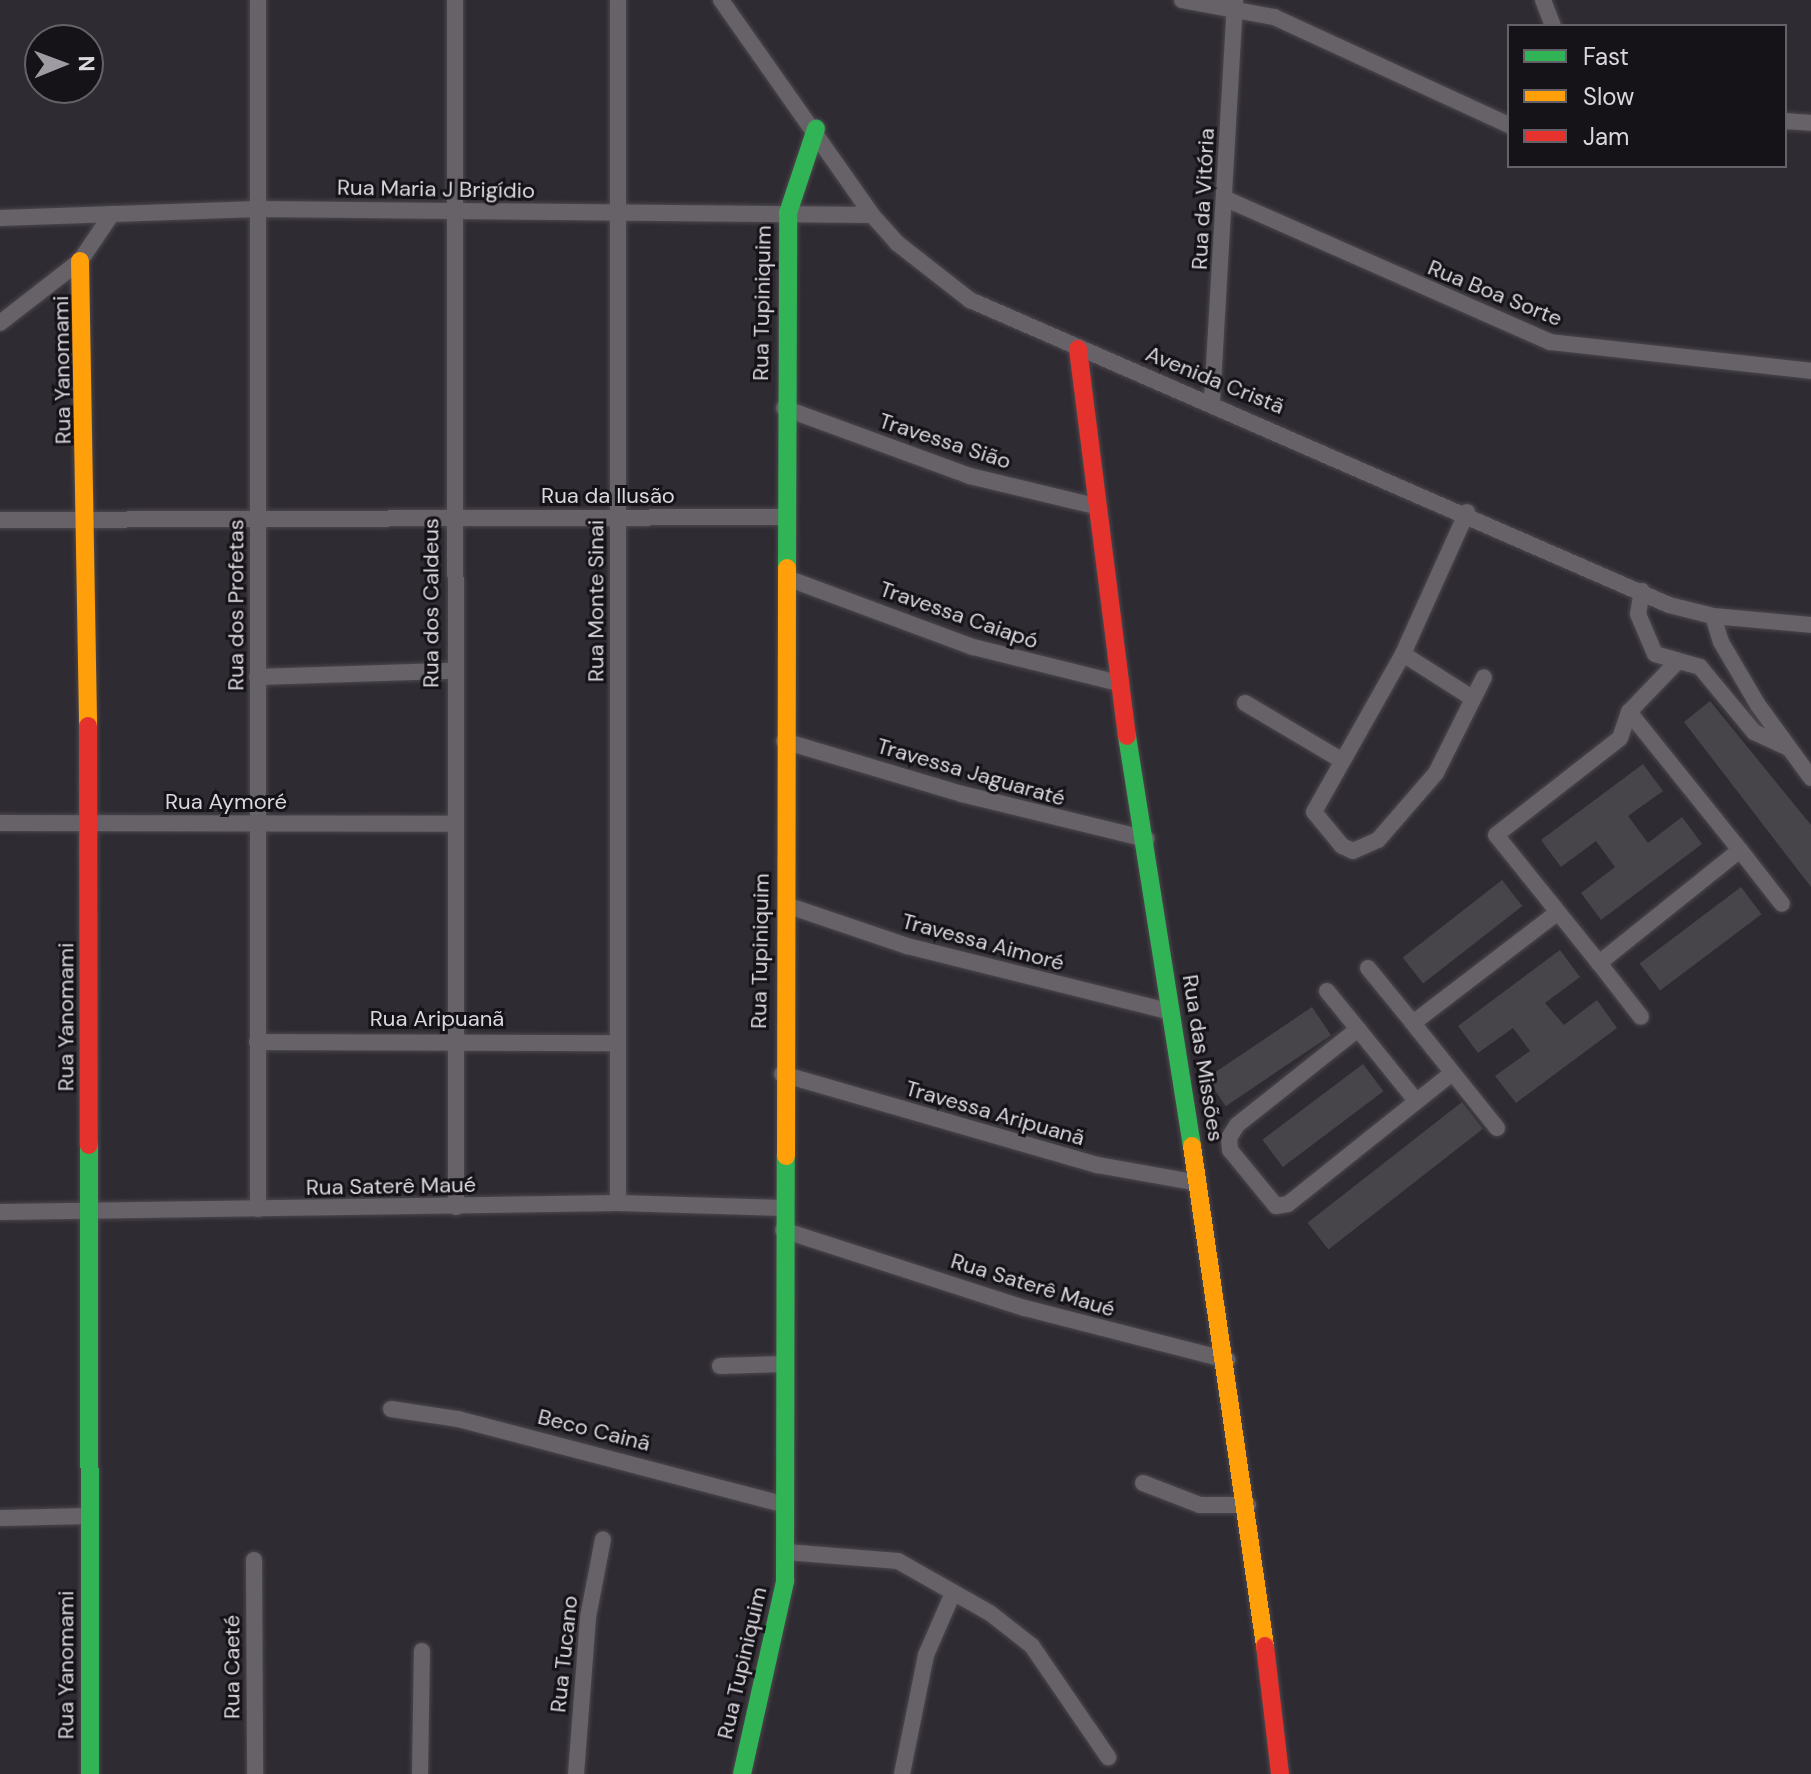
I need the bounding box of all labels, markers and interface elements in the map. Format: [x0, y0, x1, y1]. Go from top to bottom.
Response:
north arrow [24, 24, 104, 104]
legend [1507, 24, 1787, 168]
text: Fast [1583, 41, 1629, 72]
text: N [72, 55, 101, 72]
text: Slow [1583, 81, 1634, 112]
text: Jam [1583, 121, 1629, 152]
street label: Rua da Vitória [1186, 127, 1220, 271]
street label: Rua Maria J Brigídio [337, 174, 535, 204]
street label: Rua Tupiniquim [747, 225, 777, 381]
street label: Rua Boa Sorte [1424, 254, 1566, 332]
street label: Rua Yanomami [48, 295, 76, 445]
street label: Avenida Cristã [1142, 340, 1288, 420]
street label: Travessa Sião [876, 407, 1014, 475]
street label: Rua da Ilusão [541, 483, 675, 509]
street label: Rua dos Caldeus [418, 518, 444, 688]
street label: Rua dos Profetas [223, 519, 249, 691]
street label: Rua Monte Sinai [583, 520, 609, 682]
street label: Travessa Caiapó [876, 575, 1042, 655]
street label: Travessa Jaguaraté [874, 732, 1068, 812]
street label: Rua Aymoré [165, 789, 287, 815]
street label: Rua Tupiniquim [745, 873, 775, 1029]
street label: Travessa Aimoré [899, 908, 1067, 976]
street label: Rua Yanomami [53, 943, 79, 1091]
street label: Rua das Missões [1177, 973, 1229, 1143]
street label: Rua Aripuanã [370, 1006, 504, 1032]
street label: Travessa Aripuanã [902, 1075, 1088, 1151]
street label: Rua Saterê Maué [306, 1171, 476, 1201]
street label: Rua Saterê Maué [948, 1247, 1118, 1323]
street label: Beco Cainã [535, 1403, 653, 1457]
street label: Rua Tupiniquim [712, 1584, 772, 1742]
street label: Rua Yanomami [53, 1591, 79, 1739]
street label: Rua Tucano [545, 1594, 583, 1714]
street label: Rua Caeté [219, 1615, 245, 1719]

